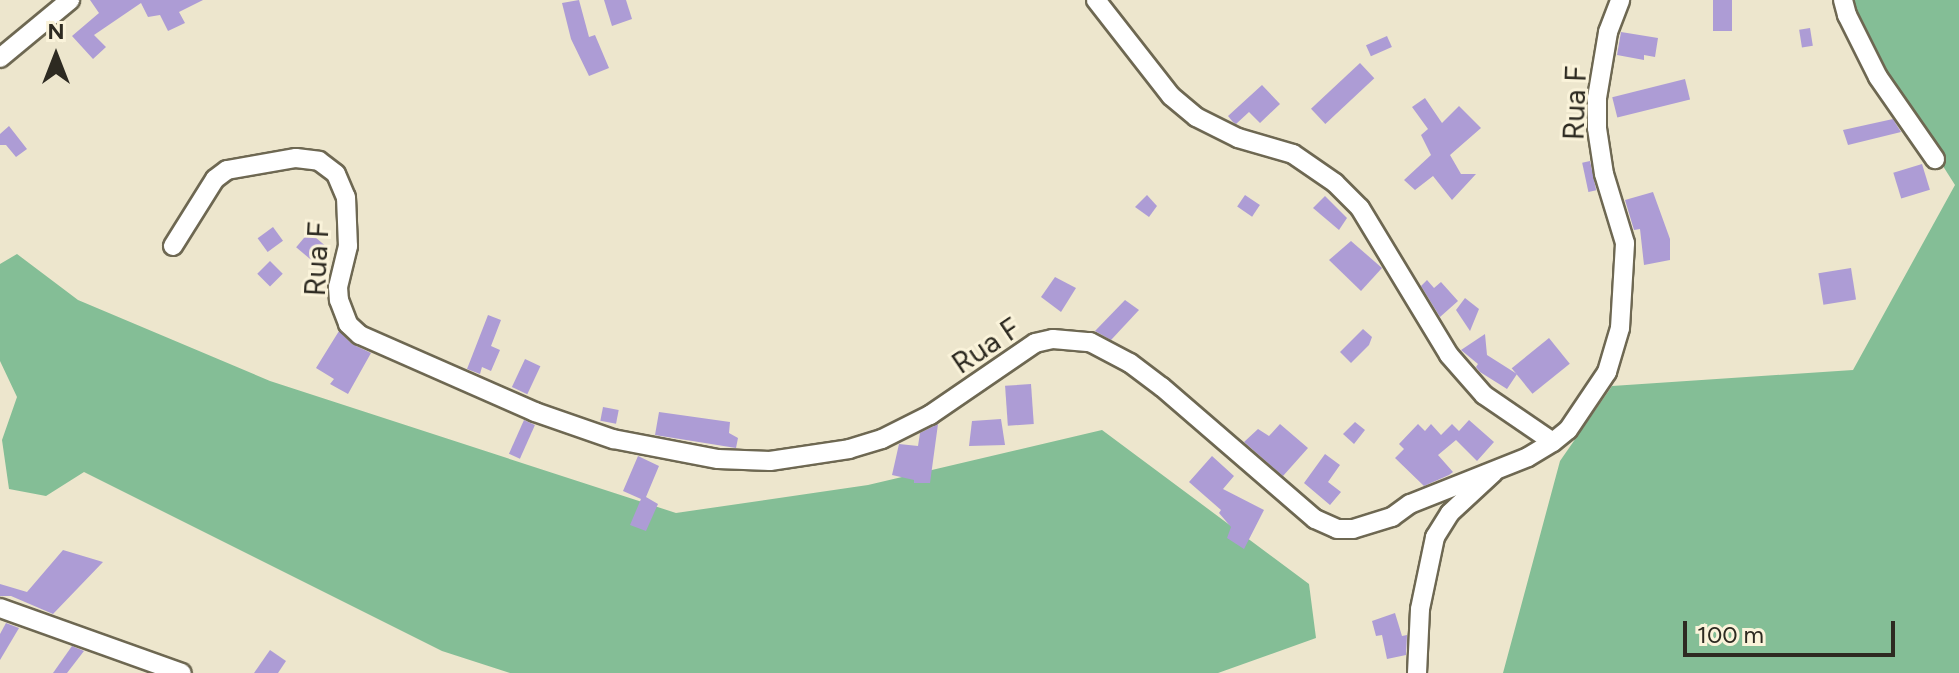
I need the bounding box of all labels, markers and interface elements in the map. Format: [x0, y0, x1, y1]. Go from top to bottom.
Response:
north arrow [16, 16, 96, 96]
text: N [47, 18, 65, 45]
street label: Rua F [1556, 65, 1594, 141]
street label: Rua F [297, 221, 337, 297]
street label: Rua F [945, 310, 1027, 382]
scale bar [1687, 605, 1899, 655]
text: 100 m [1697, 620, 1764, 649]

